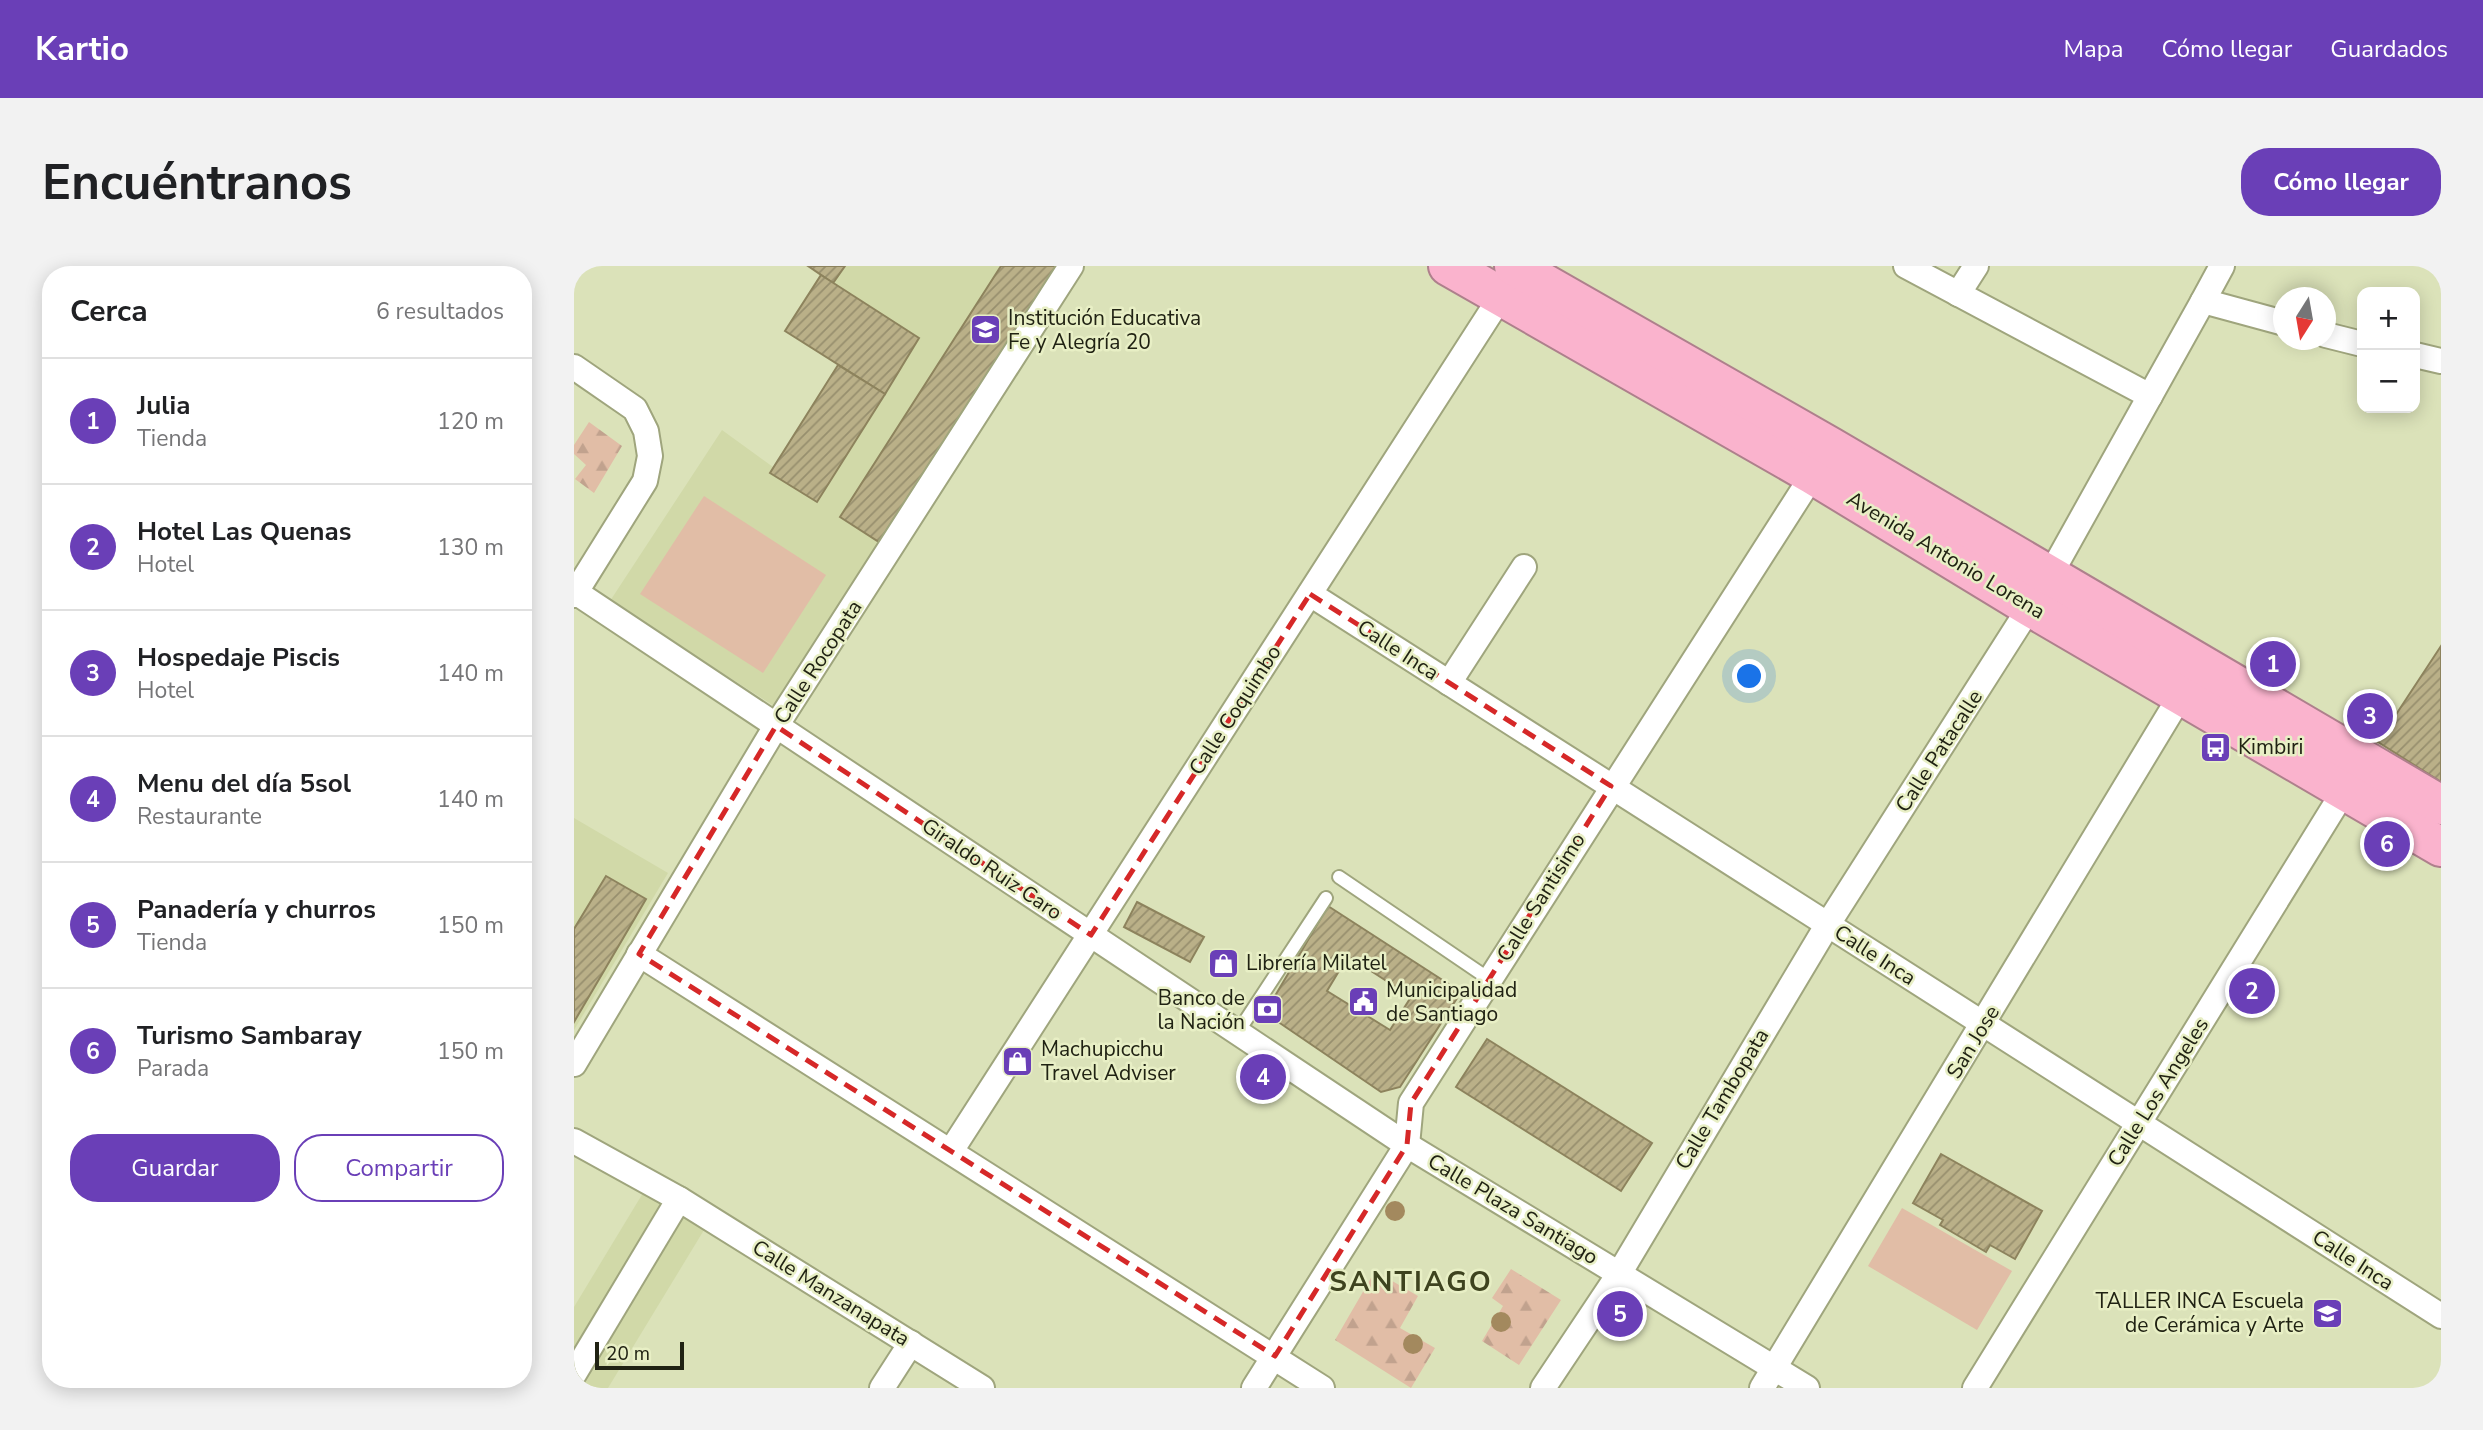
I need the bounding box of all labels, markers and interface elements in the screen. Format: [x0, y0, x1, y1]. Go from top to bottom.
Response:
text: Kartio [35, 27, 129, 72]
text: Mapa [2063, 33, 2123, 65]
text: Cómo llegar [2161, 33, 2292, 65]
text: Guardados [2330, 33, 2448, 65]
button: Cómo llegar [2241, 148, 2441, 216]
text: Encuéntranos [42, 149, 352, 216]
north arrow [2273, 287, 2336, 350]
map controls [2357, 287, 2420, 413]
button: + [2357, 287, 2420, 350]
text: Cerca [70, 291, 148, 332]
text: 6 resultados [376, 296, 504, 327]
place label: Institución Educativa Fe y Alegría 20 [1008, 304, 1201, 356]
school or university icon: Institución Educativa Fe y Alegría 20 [968, 313, 1002, 347]
button: − [2357, 350, 2420, 413]
text: Julia [137, 388, 190, 423]
text: 1 [86, 406, 100, 437]
text: 120 m [437, 406, 504, 437]
text: Tienda [137, 423, 207, 454]
street label: Avenida Antonio Lorena [1842, 485, 2050, 625]
text: Hotel Las Quenas [137, 514, 351, 549]
text: 2 [86, 532, 100, 563]
text: 130 m [437, 532, 504, 563]
text: Hotel [137, 549, 194, 580]
street label: Calle Rocopata [767, 595, 869, 729]
street label: Calle Inca [1352, 613, 1444, 687]
pin: 1 [2250, 638, 2296, 690]
text: Hospedaje Piscis [137, 640, 340, 675]
street label: Calle Coquimbo [1182, 640, 1288, 780]
text: 3 [86, 658, 100, 689]
text: 140 m [437, 658, 504, 689]
your location [1732, 659, 1766, 693]
text: Hotel [137, 675, 194, 706]
street label: Calle Patacalle [1889, 684, 1989, 818]
pin: 3 [2347, 690, 2393, 742]
bus stop icon: Kimbiri [2198, 730, 2232, 764]
place label: Kimbiri [2238, 733, 2303, 761]
text: Menu del día 5sol [137, 766, 351, 801]
text: 4 [86, 784, 100, 815]
text: 140 m [437, 784, 504, 815]
text: Restaurante [137, 801, 262, 832]
street label: Giraldo Ruiz Caro [916, 812, 1068, 926]
pin: 6 [2364, 818, 2410, 870]
street label: Calle Santisimo [1490, 827, 1592, 967]
text: Panadería y churros [137, 892, 376, 927]
text: 5 [86, 910, 100, 941]
text: 150 m [437, 910, 504, 941]
street label: Calle Inca [1829, 918, 1921, 992]
text: Tienda [137, 927, 207, 958]
shop icon: Librería Milatel [1206, 946, 1240, 980]
place label: Librería Milatel [1246, 949, 1388, 977]
pin: 2 [2229, 965, 2275, 1017]
place label: Municipalidad de Santiago [1386, 976, 1517, 1028]
place label: Banco de la Nación [1157, 984, 1245, 1036]
public building icon: Municipalidad de Santiago [1346, 985, 1380, 1019]
bank icon: Banco de la Nación [1251, 993, 1285, 1027]
street label: San Jose [1940, 1000, 2006, 1084]
street label: Calle Los Angeles [2101, 1012, 2215, 1172]
text: Turismo Sambaray [137, 1018, 362, 1053]
street label: Calle Tambopata [1669, 1023, 1775, 1175]
place label: Machupicchu Travel Adviser [1041, 1035, 1176, 1087]
text: 6 [86, 1036, 100, 1067]
text: 150 m [437, 1036, 504, 1067]
shop icon: Machupicchu Travel Adviser [1001, 1044, 1035, 1078]
pin: 4 [1240, 1051, 1286, 1103]
text: Parada [137, 1053, 209, 1084]
button: Guardar [70, 1134, 280, 1202]
button: Compartir [294, 1134, 504, 1202]
street label: Calle Plaza Santiago [1423, 1147, 1603, 1271]
street label: Calle Inca [2307, 1223, 2399, 1297]
street label: Calle Manzanapata [747, 1233, 915, 1353]
district label: SANTIAGO [1329, 1263, 1493, 1301]
place label: TALLER INCA Escuela de Cerámica y Arte [2096, 1287, 2304, 1339]
pin: 5 [1597, 1288, 1643, 1340]
school or university icon: TALLER INCA Escuela de Cerámica y Arte [2310, 1296, 2344, 1330]
scale bar [595, 1339, 684, 1371]
text: 20 m [606, 1341, 650, 1367]

